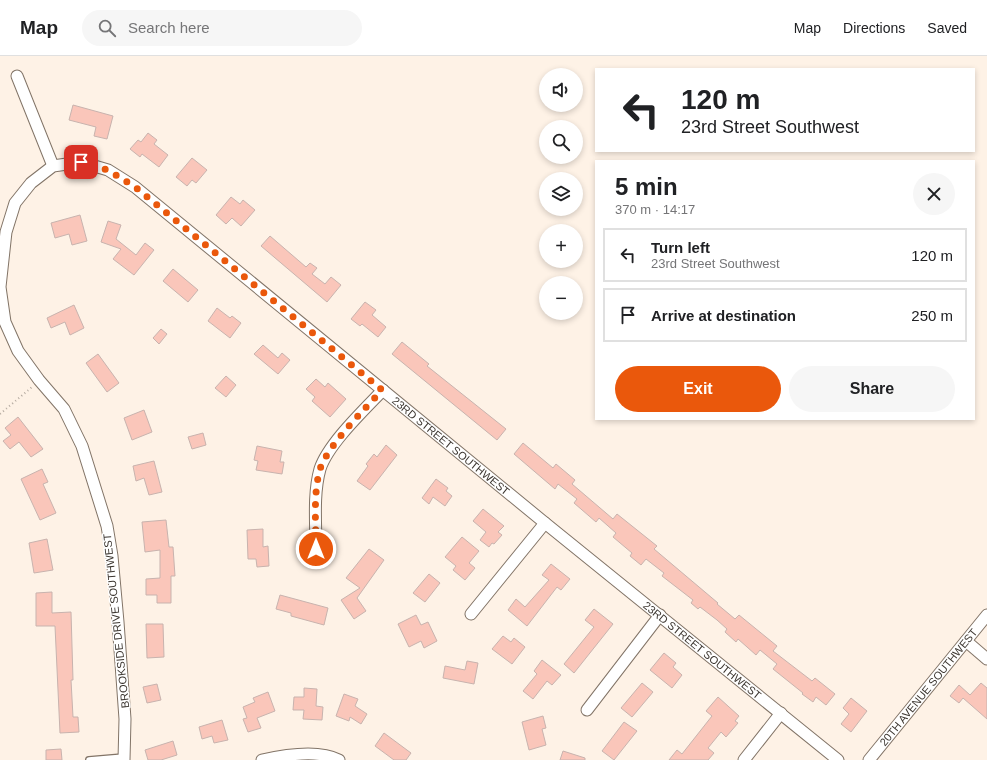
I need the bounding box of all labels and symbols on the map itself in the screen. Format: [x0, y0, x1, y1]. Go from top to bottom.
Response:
pin [64, 145, 98, 179]
street label: 23RD STREET SOUTHWEST [390, 394, 512, 498]
position arrow [295, 528, 337, 570]
street label: BROOKSIDE DRIVE SOUTHWEST [101, 533, 131, 709]
street label: 23RD STREET SOUTHWEST [641, 599, 764, 702]
street label: 20TH AVENUE SOUTHWEST [877, 626, 980, 748]

